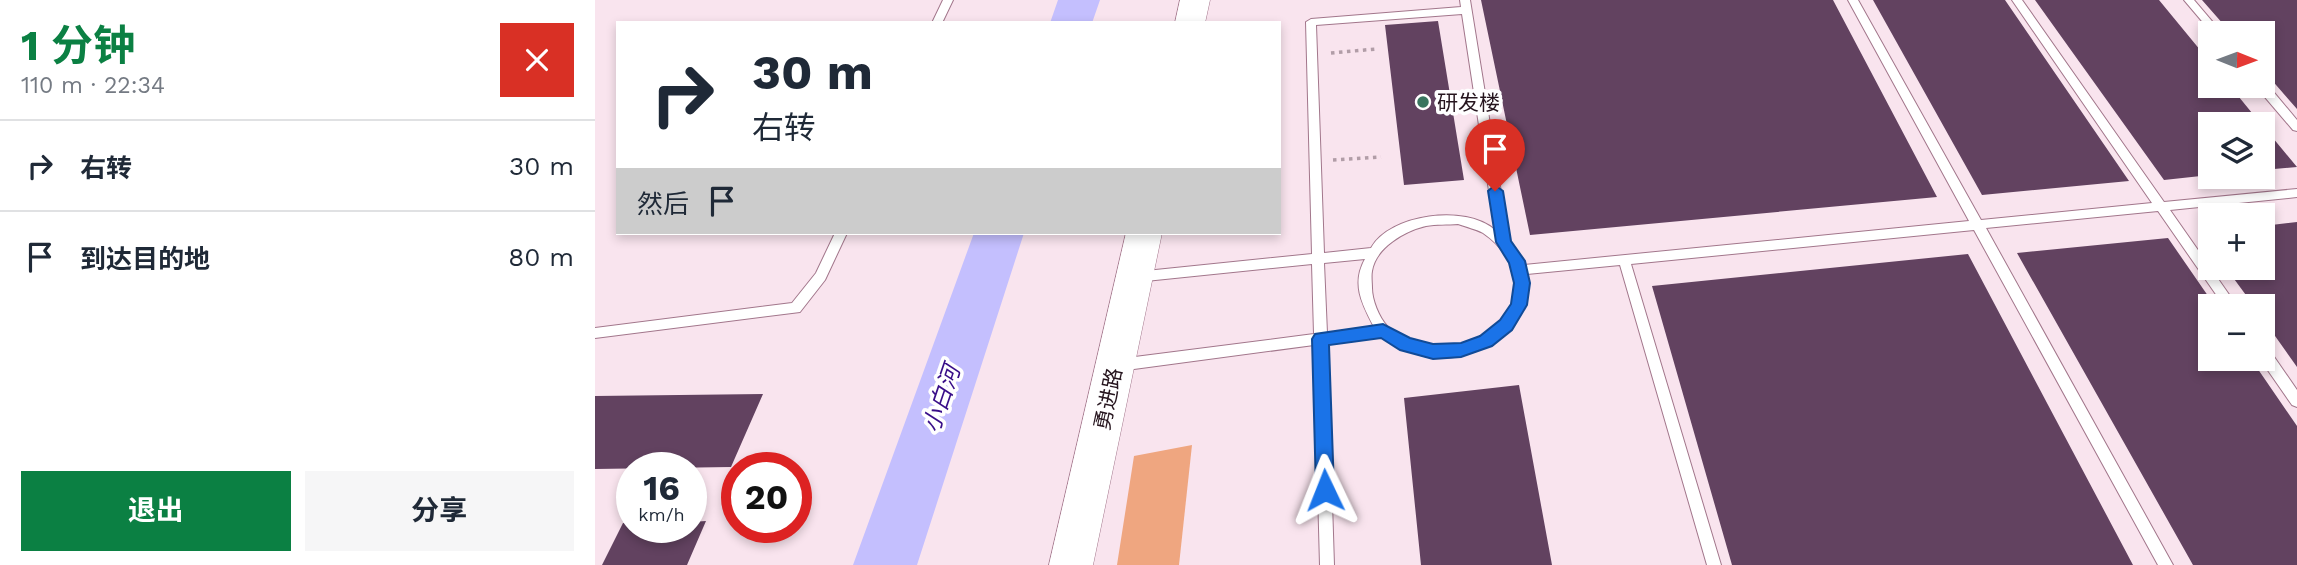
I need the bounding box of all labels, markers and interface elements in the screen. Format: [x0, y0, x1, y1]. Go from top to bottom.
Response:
text: 1 分钟 [21, 21, 135, 70]
north arrow [2198, 21, 2275, 98]
map controls [2198, 21, 2275, 371]
button: close [500, 23, 574, 97]
text: 30 m [752, 43, 873, 101]
icon: right [637, 49, 728, 140]
text: 110 m · 22:34 [21, 72, 165, 99]
place label: 研发楼 [1437, 90, 1500, 115]
marker: 研发楼 [1415, 94, 1431, 110]
text: 右转 [752, 109, 816, 147]
button: layers [2198, 112, 2275, 189]
pin [1465, 119, 1525, 191]
icon: arrive [1476, 130, 1514, 168]
icon: right [21, 147, 59, 185]
text: 30 m [509, 151, 574, 181]
text: 右转 [80, 153, 132, 183]
icon: arrive [703, 182, 741, 220]
text: 然后 [637, 189, 689, 219]
button: + [2198, 203, 2275, 280]
icon: arrive [21, 238, 59, 276]
text: 80 m [508, 242, 574, 272]
text: 到达目的地 [80, 244, 210, 274]
button: − [2198, 294, 2275, 371]
water label: 小白河 [918, 358, 967, 436]
street label: 勇进路 [1089, 366, 1127, 432]
speed limit sign: 20 [721, 452, 812, 543]
position arrow [1288, 453, 1362, 527]
text: 16 [643, 467, 680, 509]
button: 退出 [21, 471, 291, 551]
button: 分享 [305, 471, 574, 551]
text: km/h [638, 504, 685, 525]

